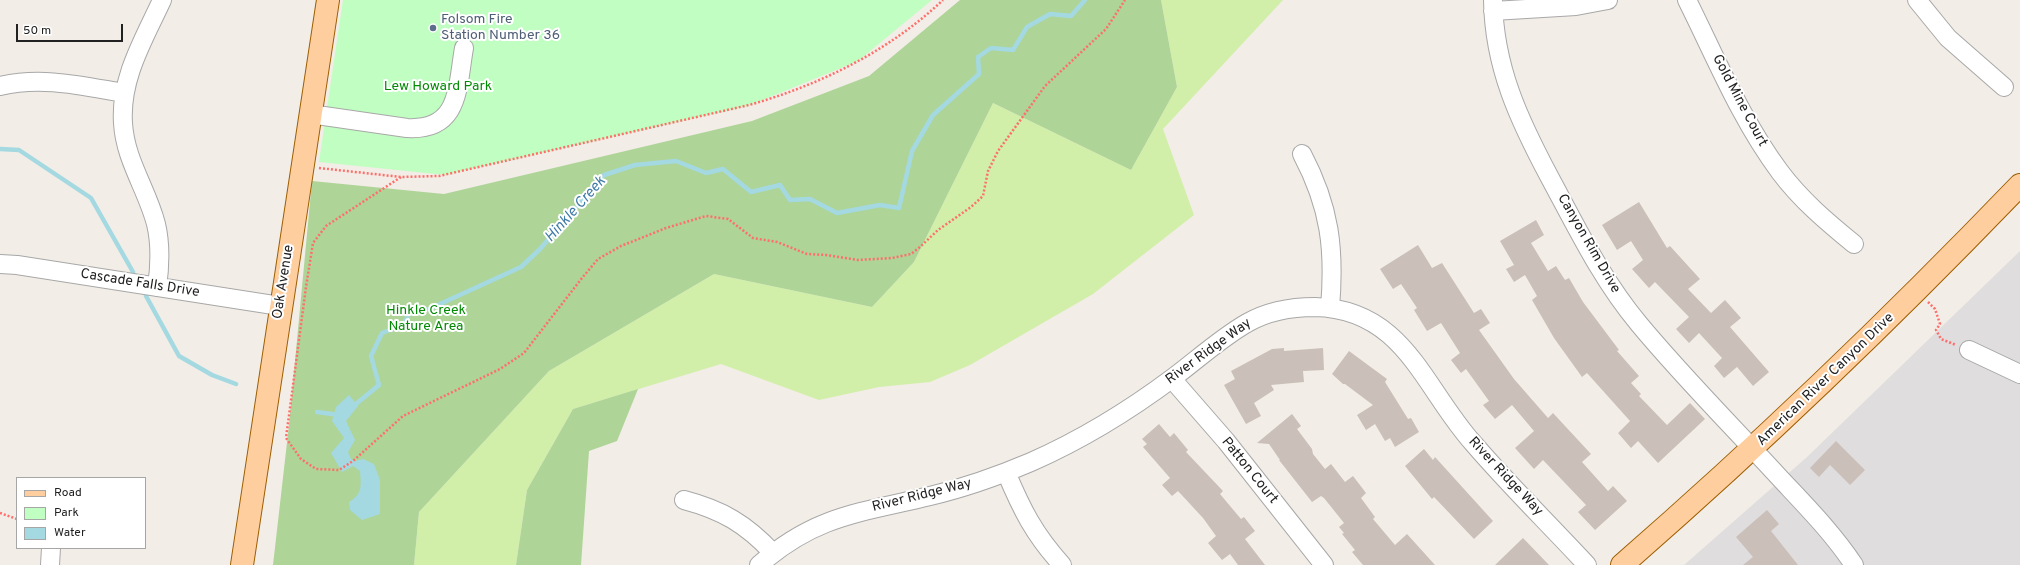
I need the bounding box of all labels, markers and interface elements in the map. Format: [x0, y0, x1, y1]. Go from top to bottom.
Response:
place label: Folsom Fire Station Number 36 [441, 12, 560, 44]
scale bar [18, 16, 125, 42]
text: 50 m [23, 23, 51, 39]
marker: Folsom Fire Station Number 36 [428, 23, 438, 33]
street label: Gold Mine Court [1708, 52, 1770, 150]
park label: Lew Howard Park [384, 79, 492, 95]
water label: Hinkle Creek [542, 173, 610, 247]
street label: Canyon Rim Drive [1553, 191, 1623, 297]
street label: Oak Avenue [270, 244, 298, 320]
street label: Cascade Falls Drive [79, 266, 201, 302]
park label: Hinkle Creek Nature Area [386, 303, 466, 336]
street label: American River Canyon Drive [1754, 310, 1898, 450]
street label: River Ridge Way [1163, 315, 1255, 389]
street label: Patton Court [1217, 434, 1281, 508]
street label: River Ridge Way [1464, 434, 1546, 520]
street label: River Ridge Way [871, 476, 973, 516]
legend [16, 477, 146, 549]
text: Road [54, 485, 82, 501]
text: Park [54, 505, 79, 521]
text: Water [54, 525, 86, 541]

